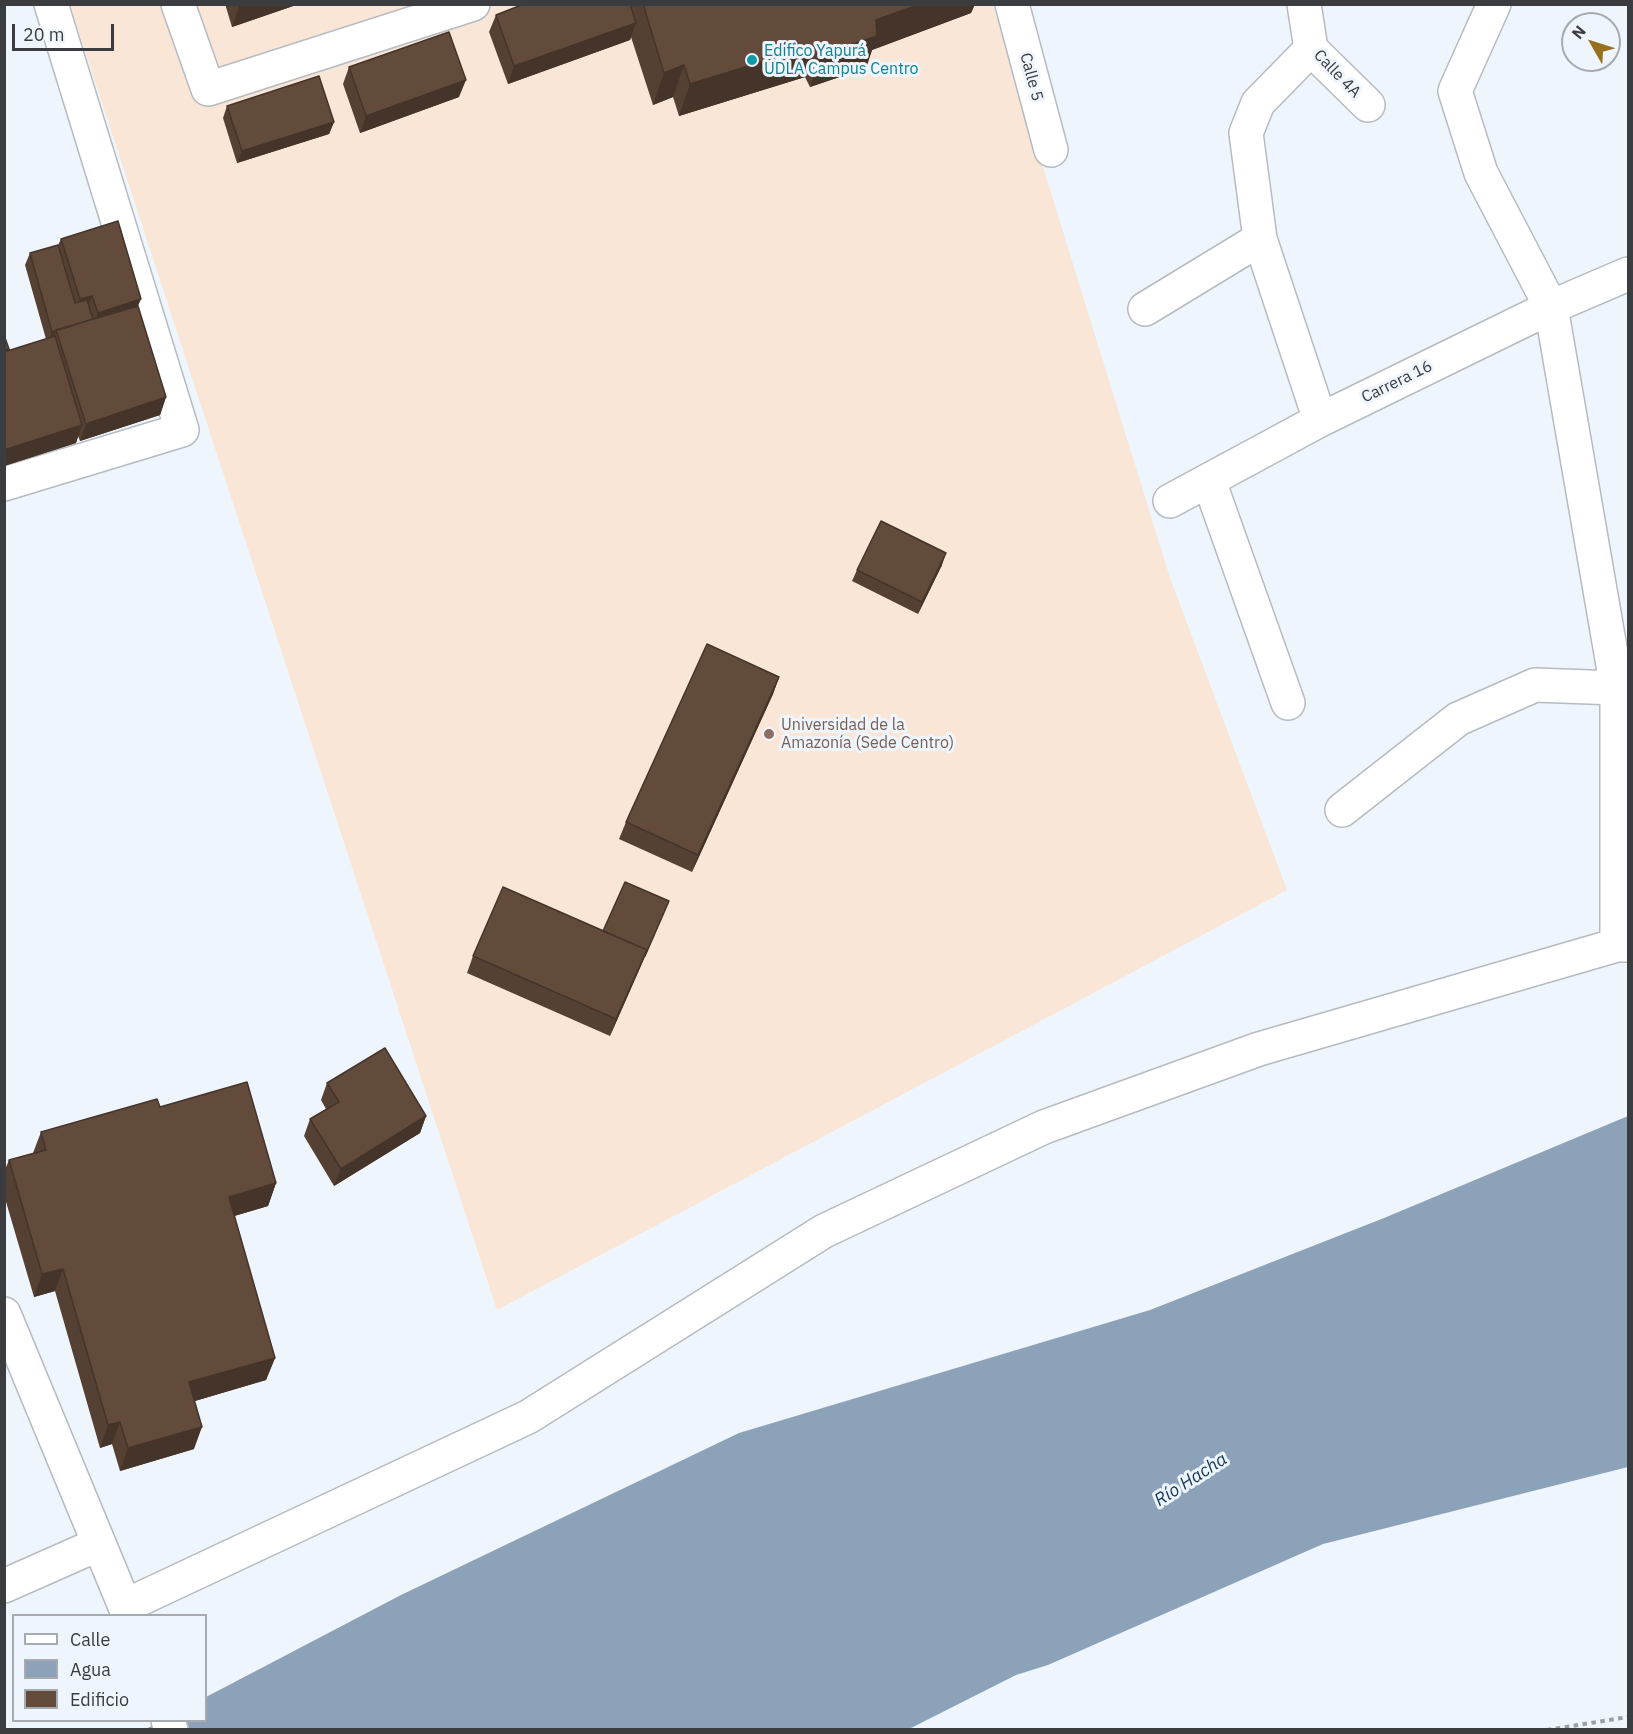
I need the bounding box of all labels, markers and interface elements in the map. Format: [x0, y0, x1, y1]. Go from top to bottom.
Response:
scale bar [15, 12, 117, 50]
north arrow [1561, 12, 1621, 72]
text: N [1567, 21, 1590, 43]
text: 20 m [23, 23, 65, 46]
place label: Edifico Yapurá UDLA Campus Centro [764, 41, 918, 79]
street label: Calle 4A [1309, 46, 1365, 102]
street label: Calle 5 [1015, 51, 1047, 103]
marker: Edifico Yapurá UDLA Campus Centro [745, 53, 759, 67]
street label: Carrera 16 [1359, 357, 1435, 407]
place label: Universidad de la Amazonía (Sede Centro) [781, 715, 954, 753]
marker: Universidad de la Amazonía (Sede Centro) [762, 727, 776, 741]
water label: Río Hacha [1151, 1449, 1231, 1511]
legend [12, 1614, 207, 1722]
text: Calle [70, 1628, 110, 1651]
text: Agua [70, 1658, 111, 1681]
text: Edificio [70, 1688, 129, 1711]

